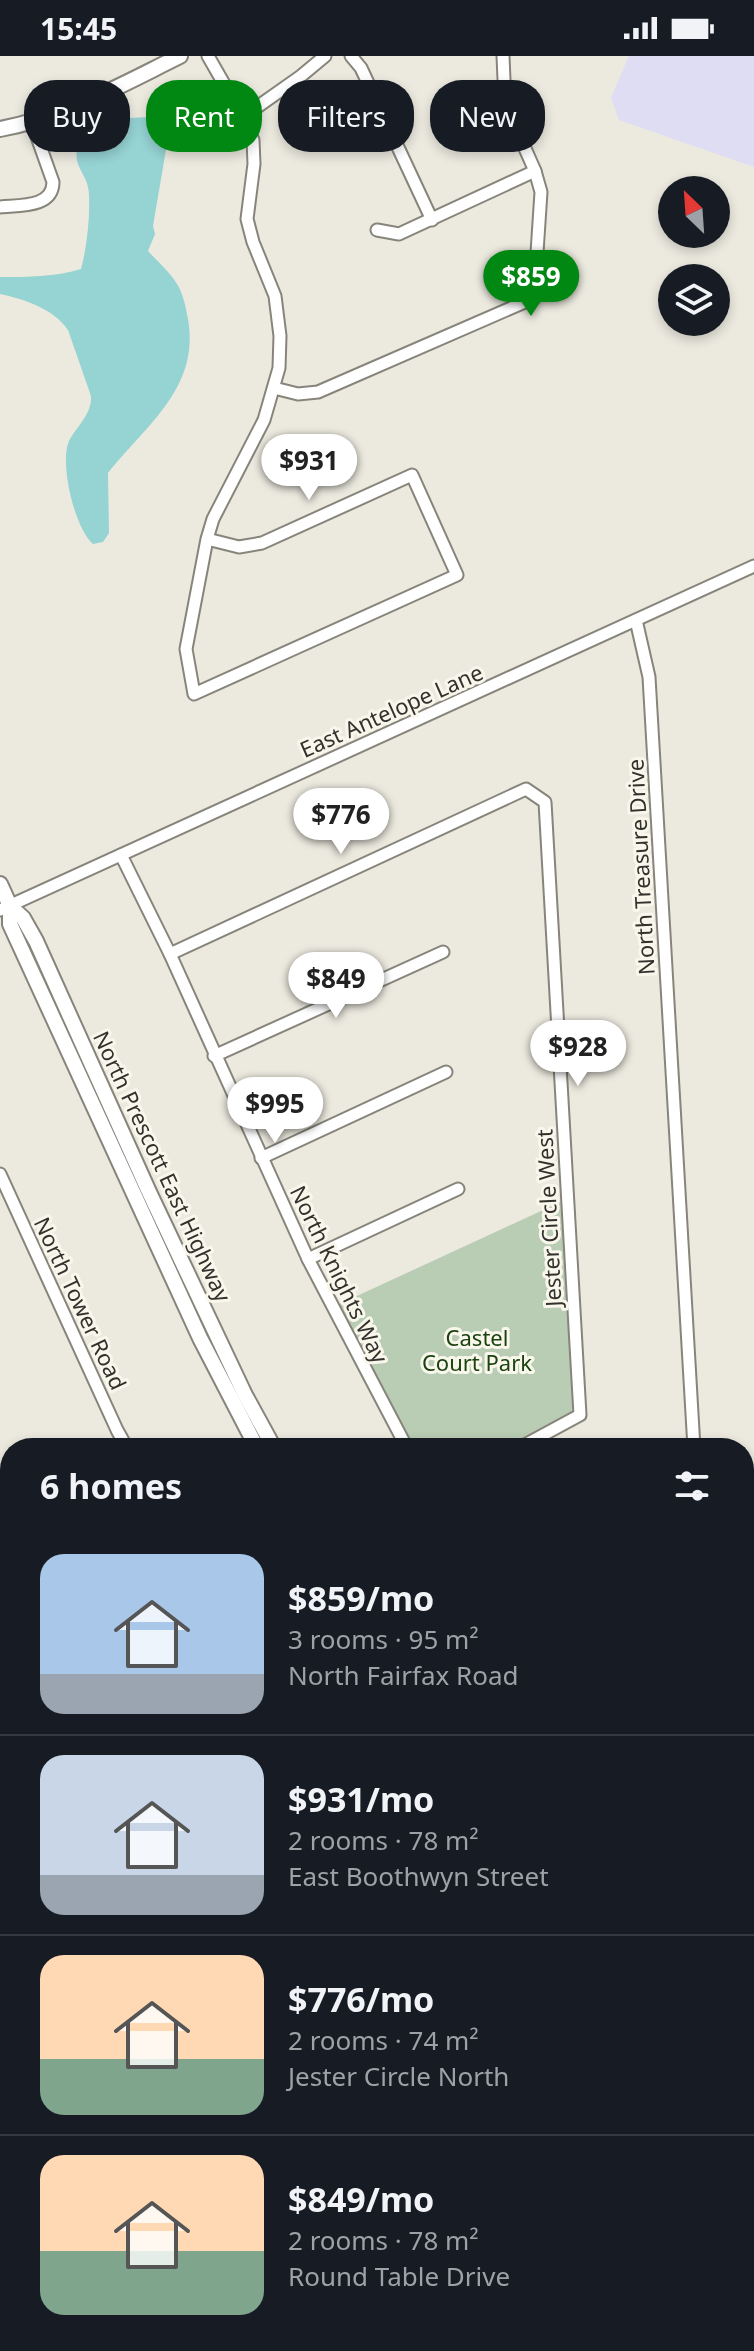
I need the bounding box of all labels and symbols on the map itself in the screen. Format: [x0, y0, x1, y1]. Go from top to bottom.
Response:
north arrow [658, 176, 730, 248]
pin: $859 [484, 250, 578, 318]
pin: $931 [262, 434, 356, 502]
street label: East Antelope Lane [295, 656, 487, 764]
street label: North Treasure Drive [619, 758, 661, 976]
pin: $776 [294, 788, 388, 856]
pin: $849 [289, 952, 383, 1020]
pin: $928 [531, 1020, 625, 1088]
street label: North Prescott East Highway [87, 1026, 239, 1307]
pin: $995 [228, 1077, 322, 1145]
street label: Jester Circle West [528, 1128, 568, 1309]
street label: North Knights Way [284, 1180, 396, 1369]
street label: North Tower Road [28, 1212, 134, 1394]
park label: Castel Court Park [422, 1322, 532, 1377]

